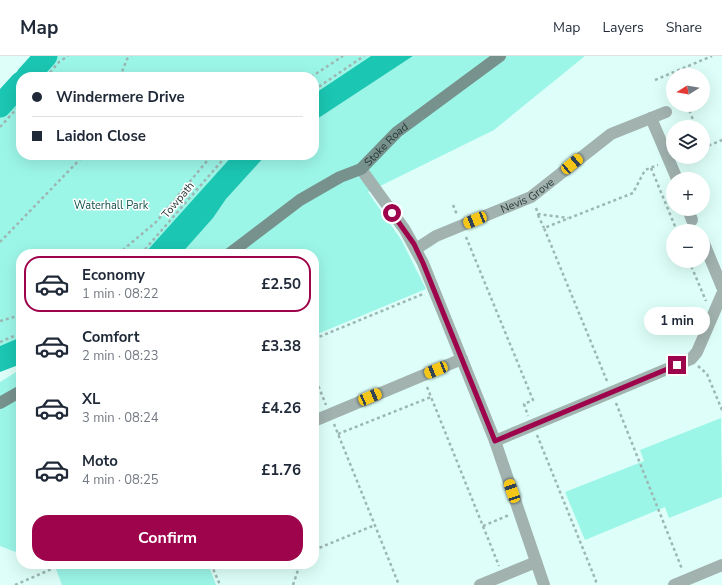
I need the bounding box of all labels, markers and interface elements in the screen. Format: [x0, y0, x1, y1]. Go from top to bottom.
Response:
text: Map [20, 15, 58, 41]
text: Map [553, 18, 580, 37]
text: Layers [602, 18, 644, 37]
text: Share [666, 18, 702, 37]
north arrow [666, 68, 710, 112]
map controls [666, 68, 710, 268]
text: Windermere Drive [56, 87, 185, 107]
street label: Stoke Road [361, 119, 411, 169]
button: layers [666, 120, 710, 164]
text: Laidon Close [56, 126, 146, 146]
car [559, 152, 585, 176]
button: + [666, 172, 710, 216]
street label: Nevis Grove [498, 174, 557, 216]
street label: Towpath [158, 179, 198, 221]
park label: Waterhall Park [74, 198, 149, 213]
route start [383, 204, 401, 222]
car [462, 210, 488, 230]
button: − [666, 224, 710, 268]
text: Economy [82, 265, 145, 285]
icon: car [34, 266, 70, 302]
text: £2.50 [261, 274, 301, 294]
text: 1 min · 08:22 [82, 285, 158, 303]
callout: 1 min [644, 307, 710, 335]
text: 1 min [660, 312, 694, 330]
text: Comfort [82, 327, 139, 347]
icon: car [34, 328, 70, 364]
text: £3.38 [261, 336, 301, 356]
text: 2 min · 08:23 [82, 347, 158, 365]
route end [668, 356, 686, 374]
car [423, 360, 449, 380]
car [357, 387, 383, 407]
text: XL [82, 389, 101, 409]
icon: car [34, 390, 70, 426]
text: £4.26 [261, 398, 301, 418]
text: 3 min · 08:24 [82, 409, 158, 427]
text: Moto [82, 451, 118, 471]
icon: car [34, 452, 70, 488]
text: £1.76 [261, 460, 301, 480]
text: 4 min · 08:25 [82, 471, 158, 489]
car [502, 478, 522, 504]
button: Confirm [32, 515, 303, 561]

